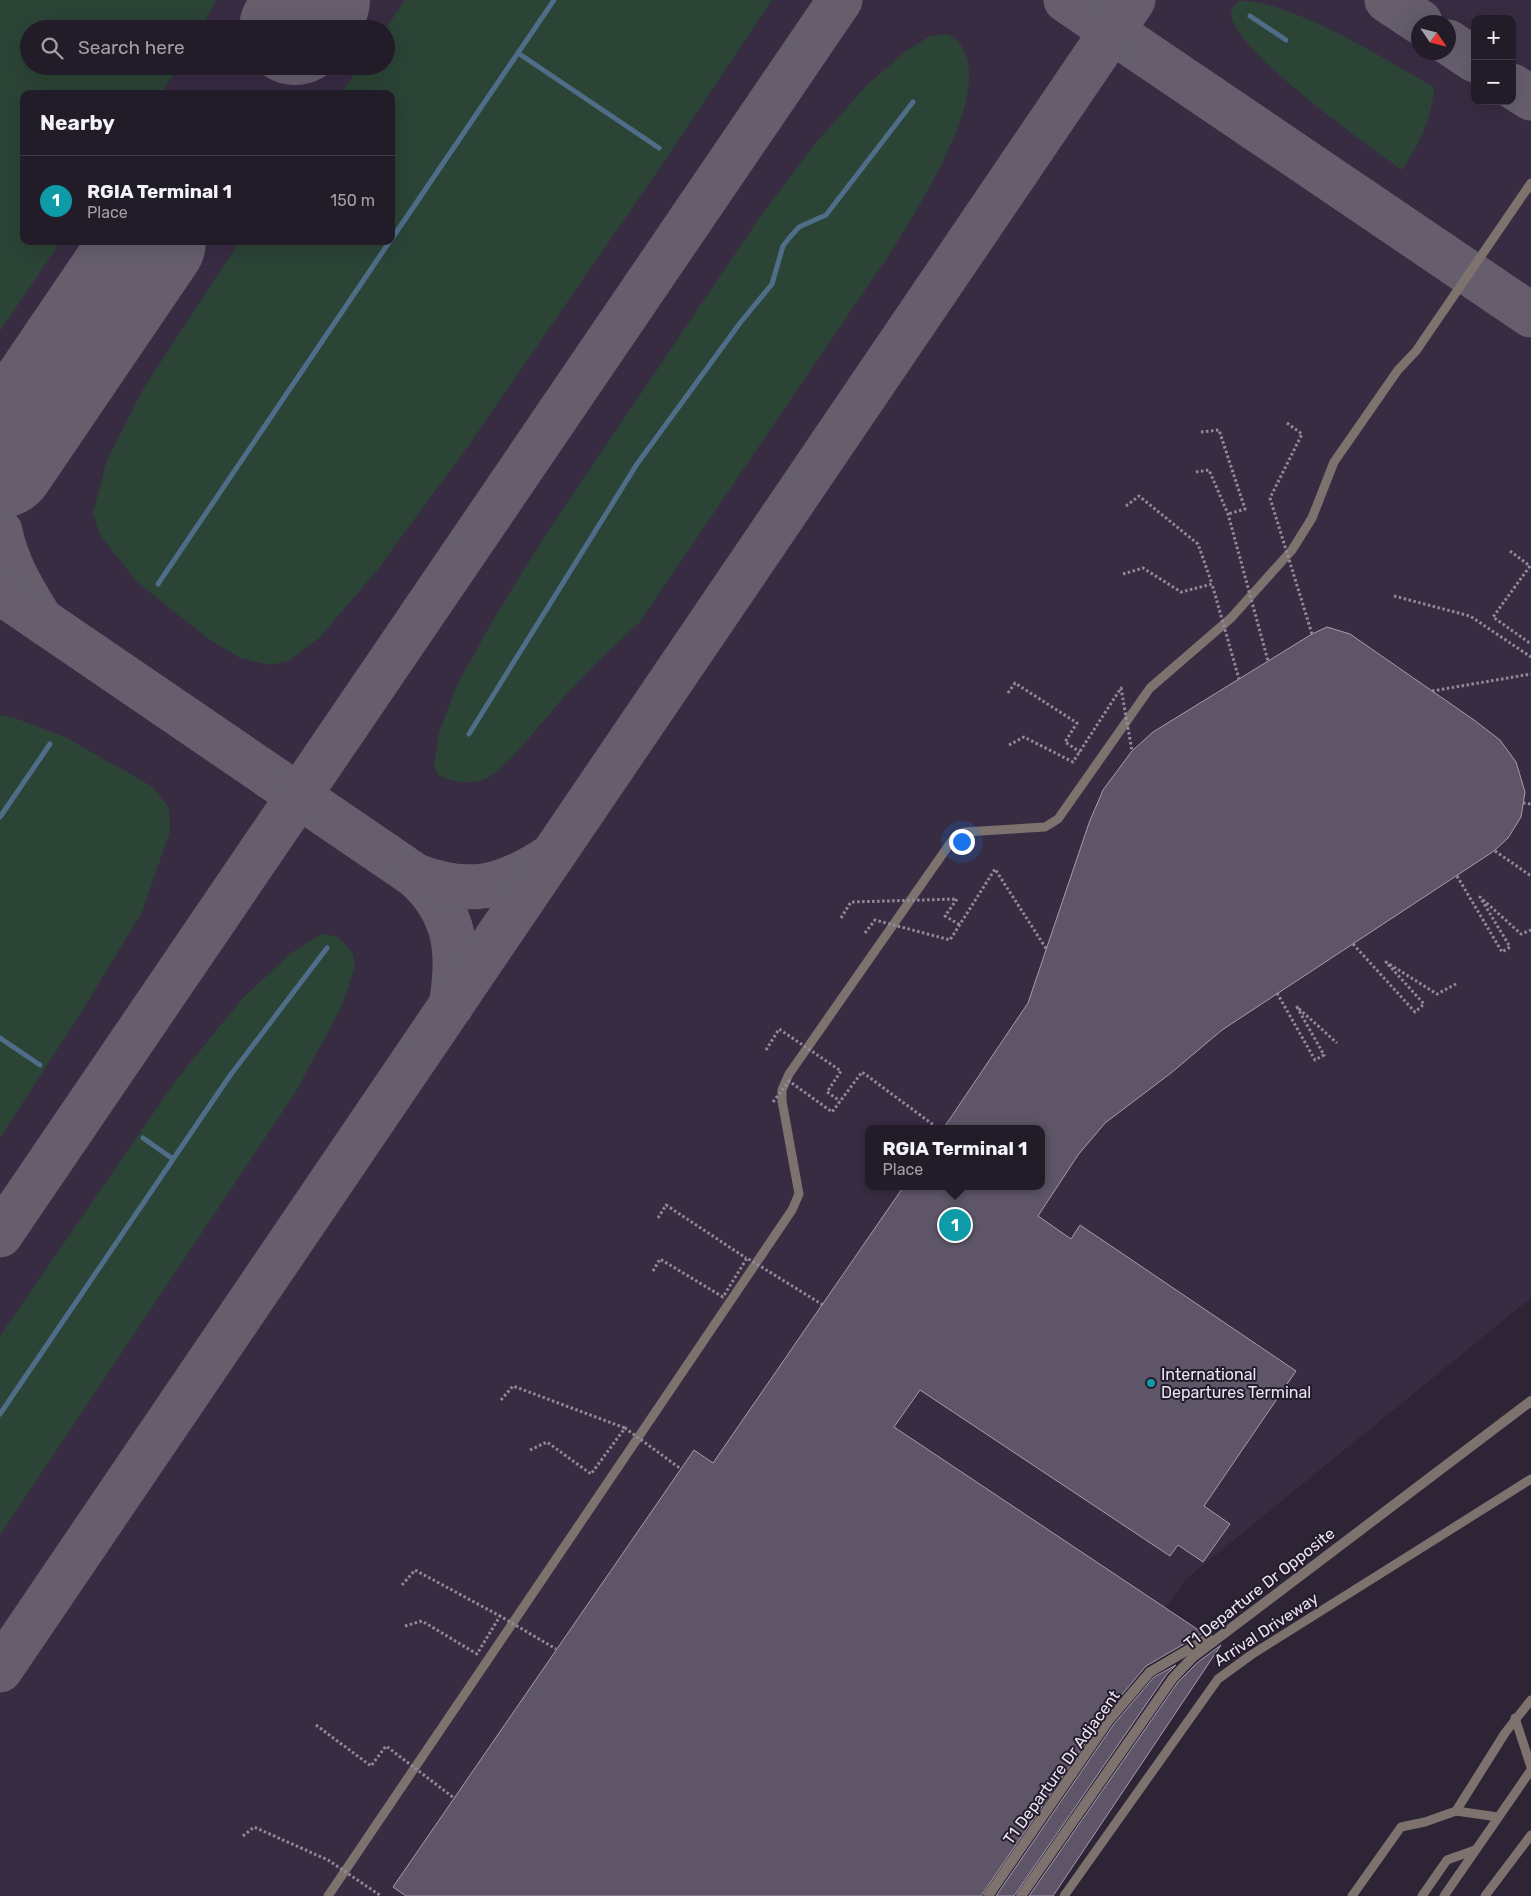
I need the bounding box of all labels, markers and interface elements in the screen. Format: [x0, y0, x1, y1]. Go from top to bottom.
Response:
north arrow [1411, 15, 1456, 60]
map controls [1471, 15, 1516, 105]
button: + [1471, 15, 1516, 60]
search box [20, 20, 395, 75]
icon: search [38, 34, 66, 62]
text: Search here [78, 36, 185, 59]
button: − [1471, 60, 1516, 105]
text: Nearby [40, 110, 115, 135]
text: RGIA Terminal 1 [87, 180, 232, 203]
text: 1 [52, 191, 60, 210]
text: 150 m [330, 191, 375, 210]
text: Place [87, 203, 128, 222]
your location [949, 829, 975, 855]
popup [865, 1125, 1045, 1190]
text: RGIA Terminal 1 [882, 1137, 1028, 1160]
text: Place [882, 1160, 923, 1179]
pin: 1 [939, 1206, 971, 1244]
place label: International Departures Terminal [1161, 1365, 1311, 1402]
marker: International Departures Terminal [1145, 1377, 1157, 1389]
street label: T1 Departure Dr Opposite [1180, 1524, 1338, 1653]
street label: Arrival Driveway [1211, 1589, 1322, 1670]
street label: T1 Departure Dr Adjacent [999, 1687, 1124, 1848]

